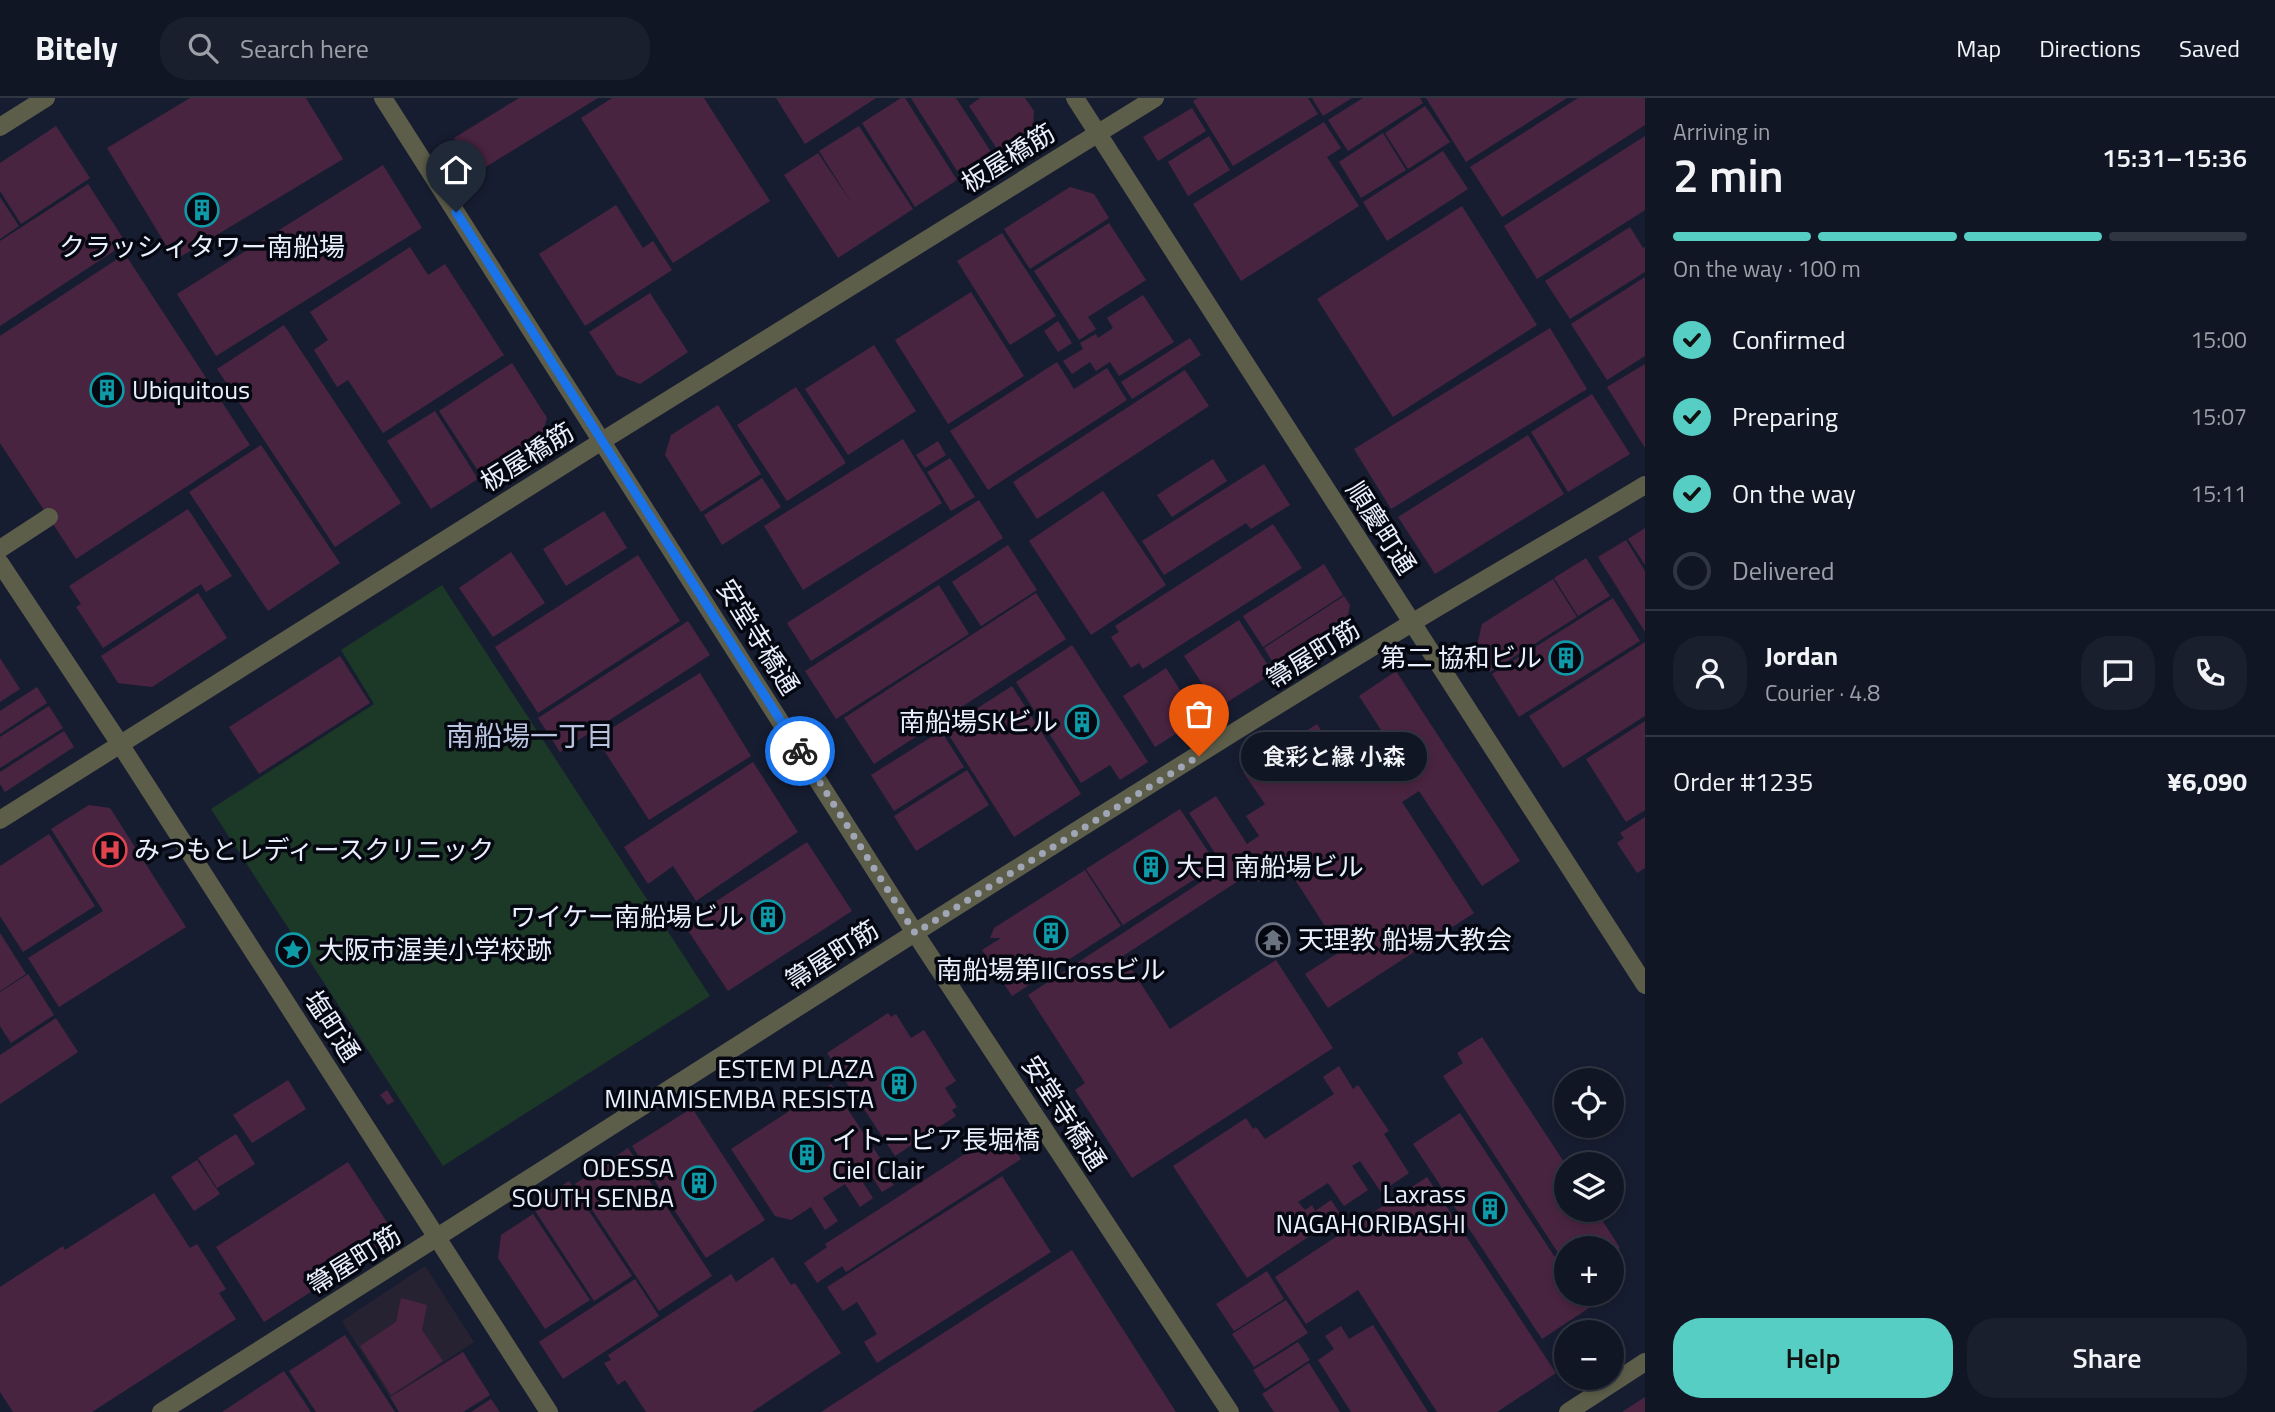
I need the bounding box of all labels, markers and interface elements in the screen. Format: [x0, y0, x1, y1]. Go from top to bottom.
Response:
search box [160, 17, 650, 80]
text: Bitely [35, 23, 118, 73]
icon: search [184, 29, 222, 67]
text: Search here [240, 29, 369, 68]
text: Map [1956, 30, 2001, 66]
text: Directions [2039, 30, 2141, 66]
text: Saved [2179, 30, 2240, 66]
street label: 板屋橋筋 [953, 113, 1062, 202]
text: Arriving in [1673, 114, 1770, 149]
text: 15:31–15:36 [2102, 138, 2247, 177]
pin [426, 140, 486, 212]
text: 2 min [1673, 140, 1784, 210]
icon: home [437, 151, 475, 189]
building icon: クラッシィタワー南船場 [183, 191, 221, 229]
place label: クラッシィタワー南船場 [59, 227, 345, 266]
text: On the way · 100 m [1673, 251, 1861, 286]
text: Confirmed [1732, 320, 1846, 359]
icon: check [1673, 321, 1711, 359]
text: 15:00 [2190, 322, 2247, 357]
place label: Ubiquitous [132, 370, 250, 409]
building icon: Ubiquitous [88, 371, 126, 409]
text: Preparing [1732, 397, 1838, 436]
icon: check [1673, 398, 1711, 436]
text: 15:07 [2190, 399, 2247, 434]
street label: 板屋橋筋 [472, 412, 581, 501]
street label: 順慶町通 [1337, 473, 1426, 582]
text: On the way [1732, 474, 1856, 513]
icon: check [1673, 475, 1711, 513]
text: 15:11 [2190, 476, 2247, 511]
text: Delivered [1732, 551, 1835, 590]
street label: 安堂寺橋通 [707, 571, 809, 702]
street label: 箒屋町筋 [1258, 609, 1367, 698]
button: person [1673, 636, 1747, 710]
text: Jordan [1765, 636, 1838, 675]
button: chat [2081, 636, 2155, 710]
button: phone [2173, 636, 2247, 710]
place label: 第二 協和ビル [1380, 638, 1542, 677]
building icon: 第二 協和ビル [1547, 639, 1585, 677]
text: Courier · 4.8 [1765, 675, 1880, 710]
pin [1169, 684, 1229, 756]
icon: bag [1180, 695, 1218, 733]
place label: 南船場SKビル [899, 702, 1058, 741]
building icon: 南船場SKビル [1063, 703, 1101, 741]
district label: 南船場一丁目 [446, 714, 614, 757]
courier [765, 716, 835, 786]
icon: bike [781, 732, 819, 770]
callout: 食彩と縁 小森 [1241, 732, 1426, 780]
text: 食彩と縁 小森 [1262, 739, 1406, 774]
text: Order #1235 [1673, 762, 1813, 801]
text: ¥6,090 [2167, 762, 2247, 801]
place label: みつもとレディースクリニック [134, 830, 494, 869]
hospital icon: みつもとレディースクリニック [91, 831, 129, 869]
place label: 大日 南船場ビル [1176, 847, 1364, 886]
building icon: 大日 南船場ビル [1132, 848, 1170, 886]
place label: ワイケー南船場ビル [510, 897, 744, 936]
building icon: ワイケー南船場ビル [749, 898, 787, 936]
street label: 箒屋町筋 [777, 910, 886, 999]
building icon: 南船場第IICrossビル [1032, 914, 1070, 952]
place label: 天理教 船場大教会 [1298, 920, 1512, 959]
temple icon: 天理教 船場大教会 [1254, 921, 1292, 959]
place label: 大阪市渥美小学校跡 [318, 930, 552, 969]
place icon: 大阪市渥美小学校跡 [274, 931, 312, 969]
place label: 南船場第IICrossビル [936, 950, 1166, 989]
street label: 塩町通 [295, 982, 370, 1069]
street label: 安堂寺橋通 [1013, 1048, 1116, 1178]
place label: ESTEM PLAZA MINAMISEMBA RESISTA [604, 1049, 874, 1118]
building icon: ESTEM PLAZA MINAMISEMBA RESISTA [880, 1065, 918, 1103]
map controls [1554, 1068, 1624, 1390]
button: locate [1554, 1068, 1624, 1138]
place label: イトーピア長堀橋 Ciel Clair [832, 1120, 1040, 1189]
building icon: イトーピア長堀橋 Ciel Clair [788, 1136, 826, 1174]
place label: ODESSA SOUTH SENBA [512, 1148, 674, 1217]
button: layers [1554, 1152, 1624, 1222]
building icon: ODESSA SOUTH SENBA [680, 1164, 718, 1202]
place label: Laxrass NAGAHORIBASHI [1275, 1174, 1466, 1243]
building icon: Laxrass NAGAHORIBASHI [1471, 1190, 1509, 1228]
street label: 箒屋町筋 [299, 1215, 408, 1304]
button: + [1554, 1236, 1624, 1306]
button: Help [1673, 1318, 1953, 1398]
button: Share [1967, 1318, 2247, 1398]
button: − [1554, 1320, 1624, 1390]

